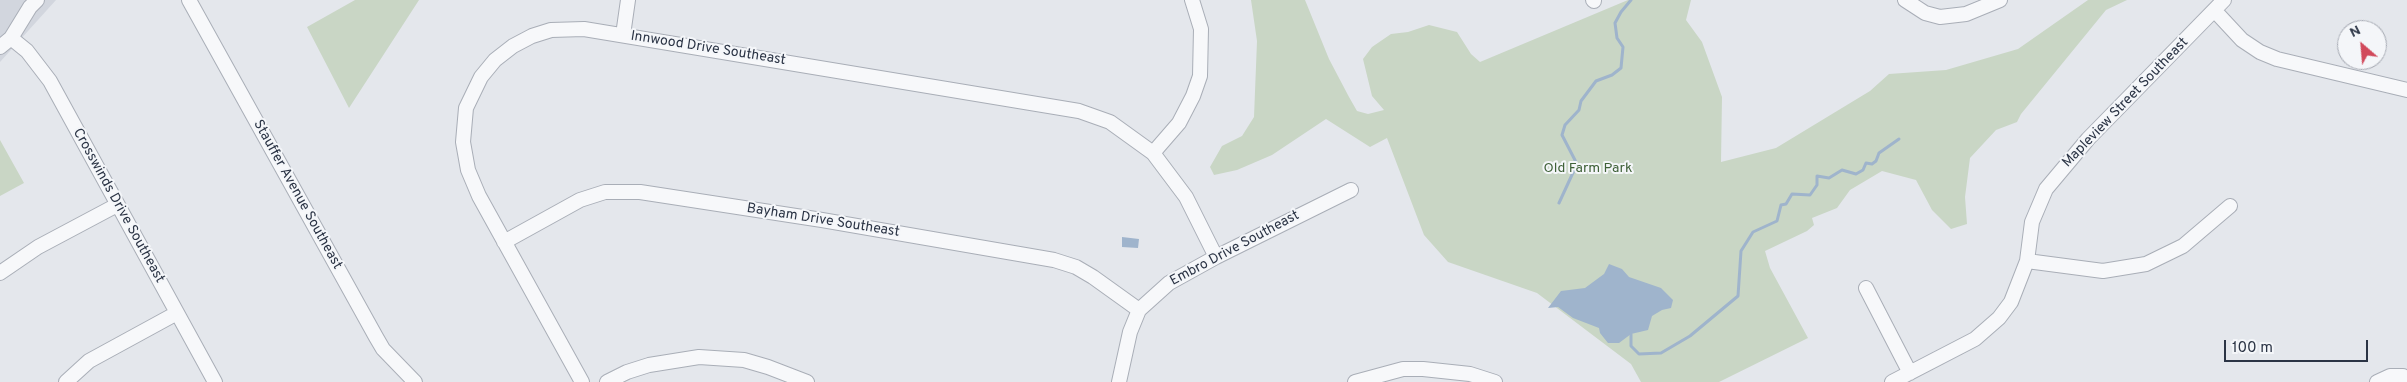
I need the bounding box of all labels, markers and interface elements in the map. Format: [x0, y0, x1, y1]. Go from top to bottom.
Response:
north arrow [2337, 20, 2387, 70]
text: N [2347, 22, 2364, 42]
street label: Innwood Drive Southeast [629, 28, 787, 70]
street label: Mapleview Street Southeast [2060, 35, 2192, 171]
street label: Stauffer Avenue Southeast [249, 117, 345, 273]
street label: Crosswinds Drive Southeast [68, 126, 168, 286]
park label: Old Farm Park [1544, 161, 1632, 177]
street label: Bayham Drive Southeast [745, 201, 901, 241]
street label: Embro Drive Southeast [1167, 208, 1303, 290]
scale bar [2227, 330, 2371, 362]
text: 100 m [2232, 339, 2273, 358]

